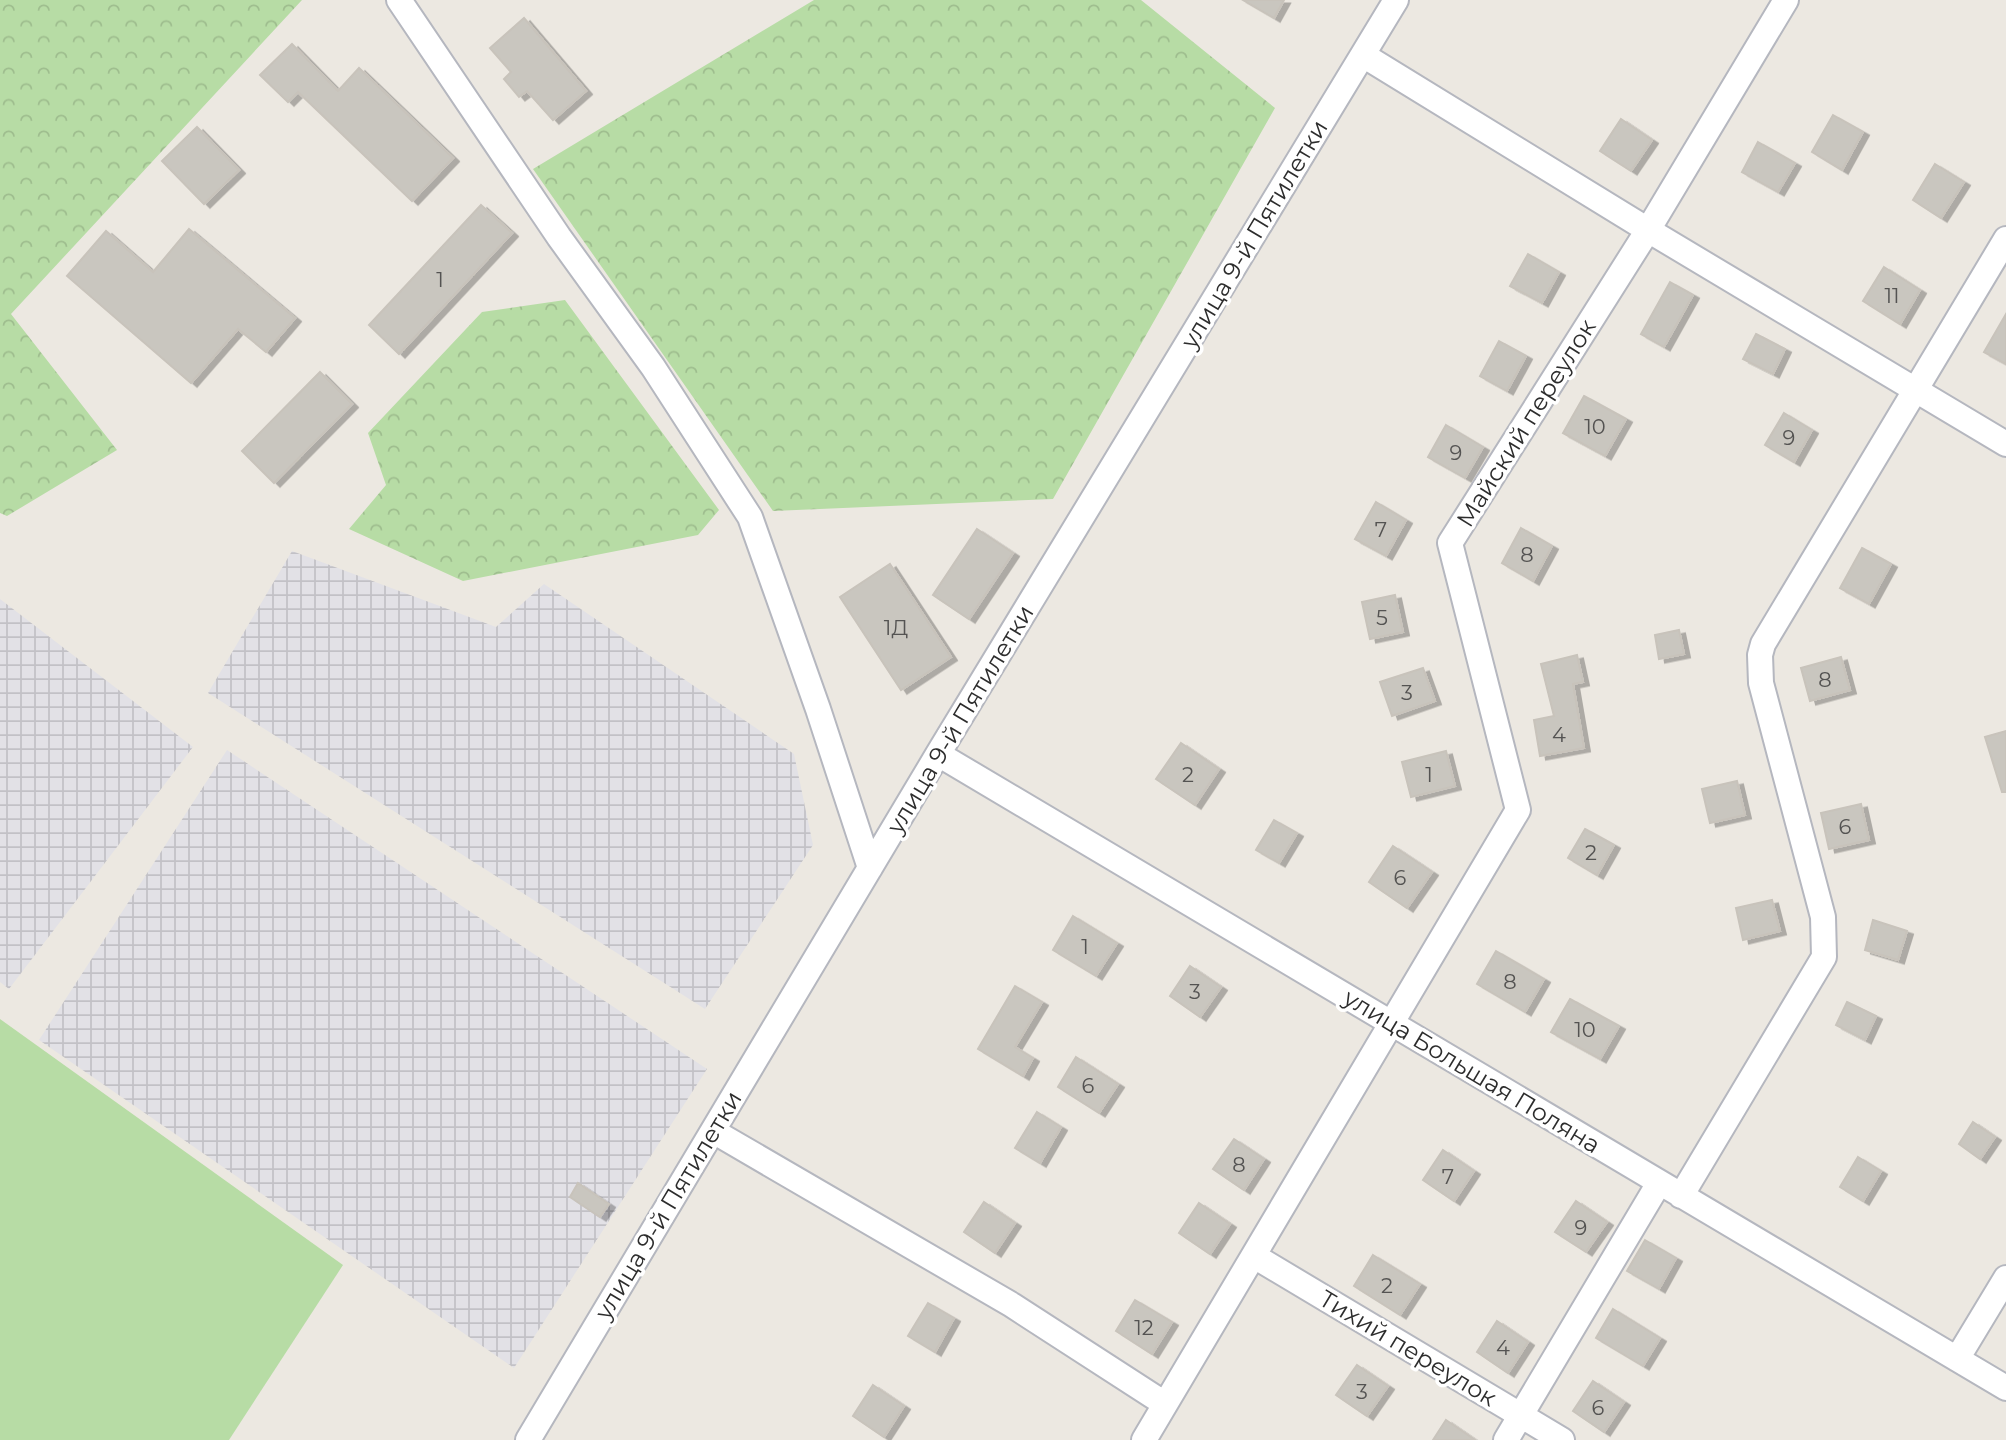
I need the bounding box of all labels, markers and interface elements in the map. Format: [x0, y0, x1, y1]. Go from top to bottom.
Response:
street label: улица 9-й Пятилетки [1174, 114, 1334, 354]
house number: 1 [436, 267, 444, 292]
house number: 11 [1884, 283, 1900, 308]
street label: Майский переулок [1450, 314, 1602, 532]
house number: 10 [1584, 414, 1606, 439]
house number: 9 [1783, 425, 1795, 450]
house number: 9 [1450, 440, 1462, 465]
house number: 7 [1375, 517, 1387, 542]
house number: 8 [1520, 542, 1534, 567]
street label: улица 9-й Пятилетки [880, 599, 1040, 839]
house number: 5 [1376, 605, 1388, 630]
house number: 1Д [884, 615, 908, 640]
house number: 8 [1818, 667, 1832, 692]
house number: 3 [1401, 680, 1413, 705]
house number: 4 [1552, 722, 1566, 747]
house number: 2 [1182, 762, 1194, 787]
house number: 1 [1425, 762, 1433, 787]
house number: 6 [1839, 814, 1852, 839]
house number: 2 [1585, 840, 1597, 865]
house number: 6 [1394, 865, 1407, 890]
house number: 1 [1081, 934, 1089, 959]
house number: 8 [1503, 969, 1517, 994]
house number: 3 [1189, 979, 1201, 1004]
street label: улица Большая Поляна [1337, 982, 1606, 1159]
house number: 10 [1574, 1017, 1596, 1042]
house number: 6 [1082, 1073, 1095, 1098]
street label: улица 9-й Пятилетки [588, 1085, 748, 1325]
house number: 8 [1232, 1152, 1246, 1177]
house number: 7 [1442, 1164, 1454, 1189]
house number: 9 [1575, 1215, 1587, 1240]
house number: 2 [1381, 1273, 1393, 1298]
street label: Тихий переулок [1314, 1284, 1502, 1412]
house number: 12 [1134, 1315, 1154, 1340]
house number: 4 [1496, 1335, 1510, 1360]
house number: 3 [1356, 1379, 1368, 1404]
house number: 6 [1592, 1395, 1605, 1420]

